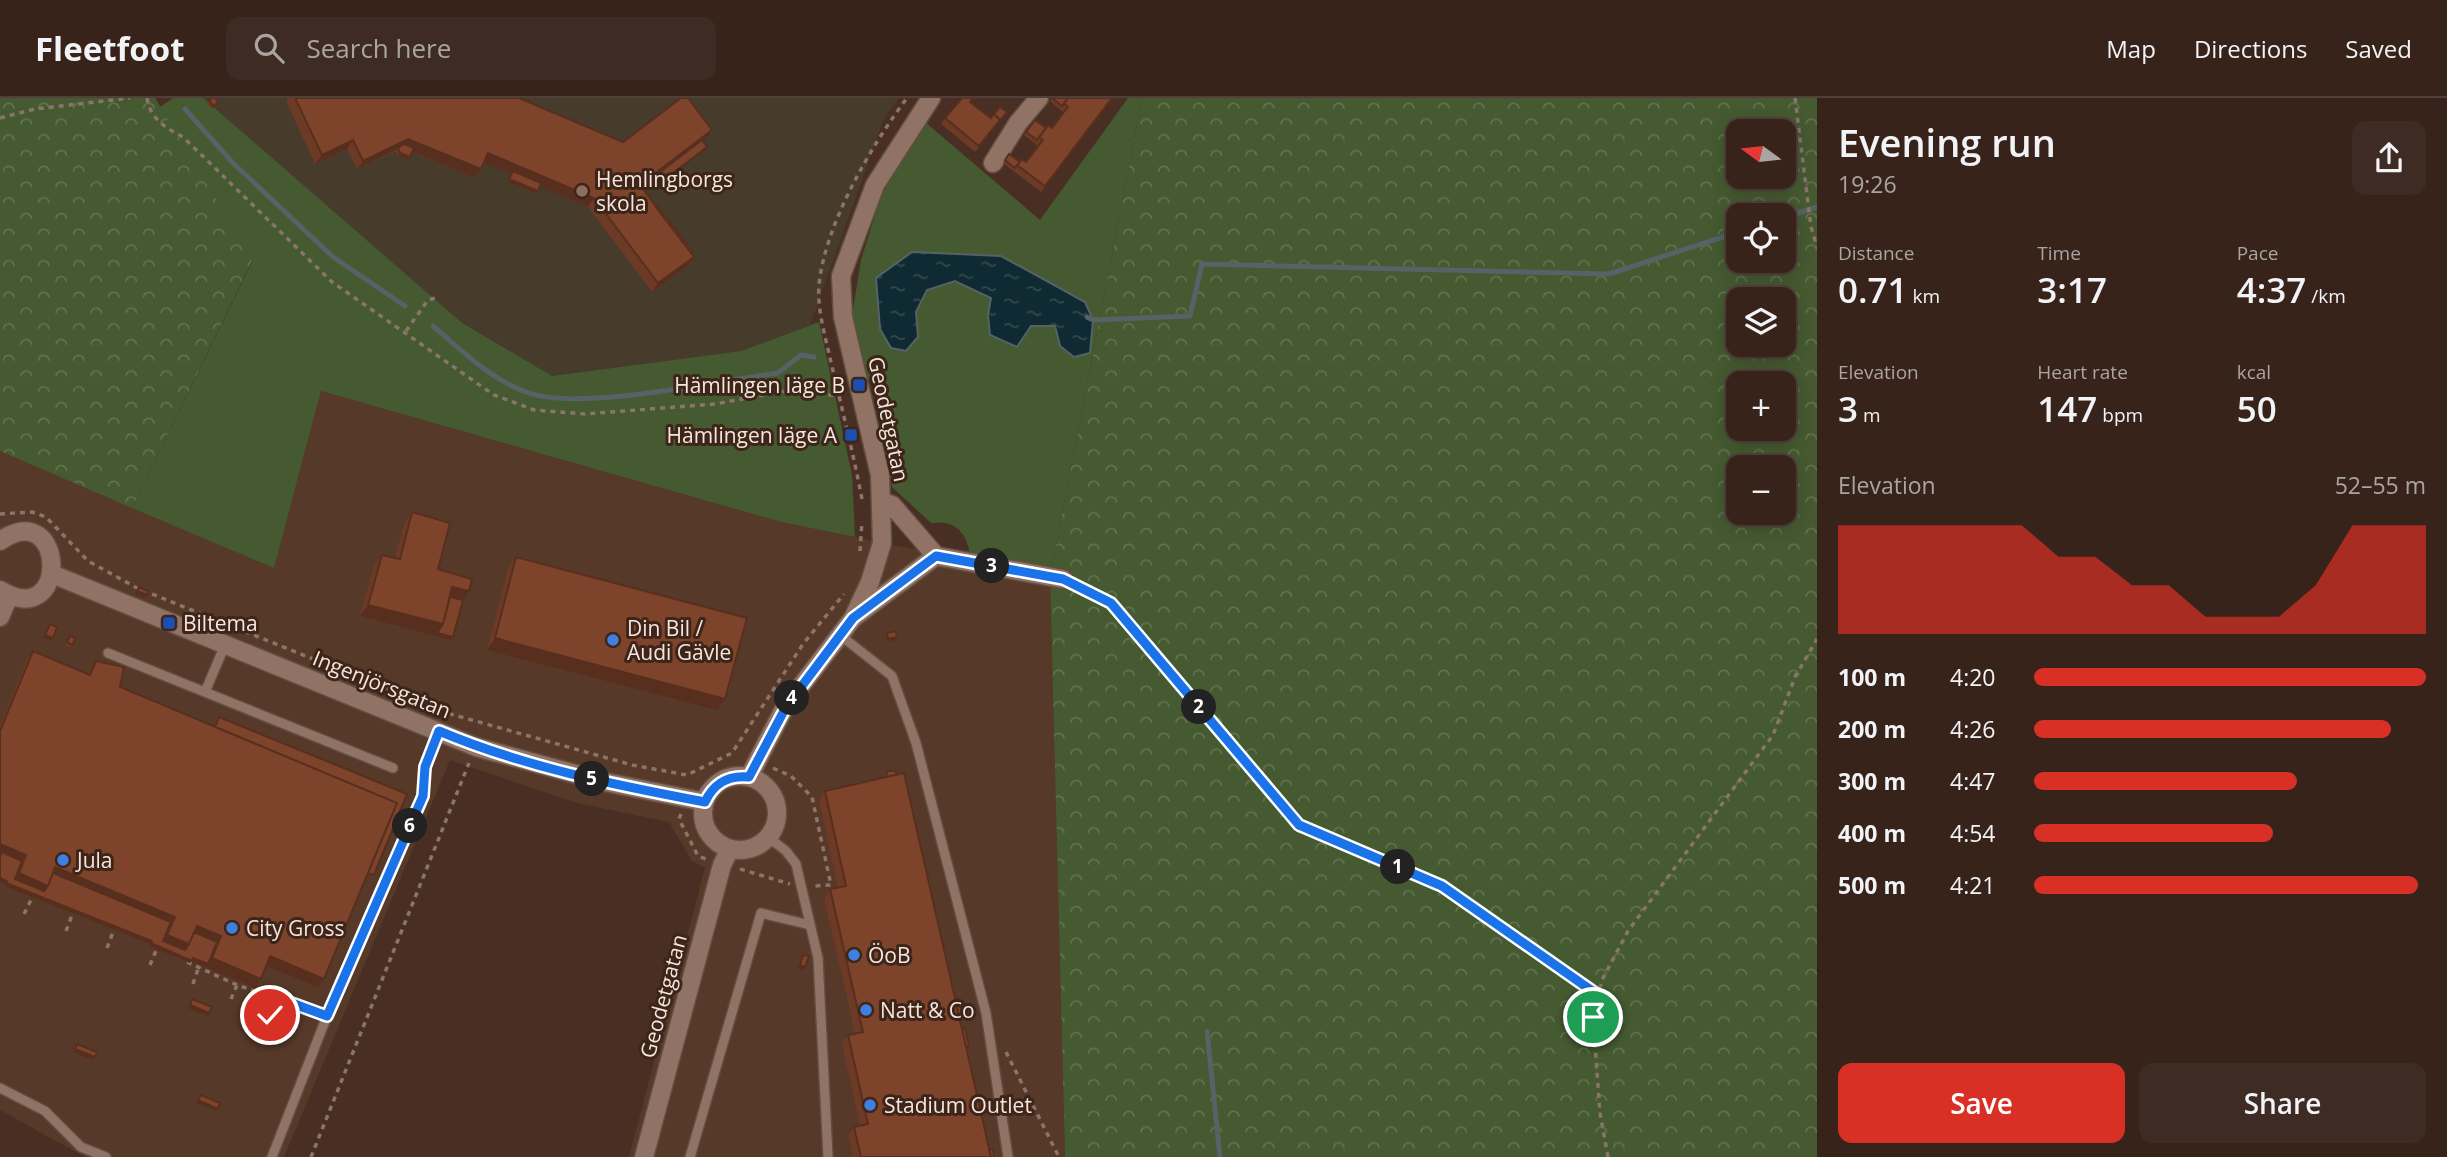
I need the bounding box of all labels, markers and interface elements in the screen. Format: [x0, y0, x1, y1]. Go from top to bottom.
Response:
search box [226, 17, 716, 80]
text: Fleetfoot [35, 26, 184, 71]
icon: search [250, 29, 288, 67]
text: Search here [306, 30, 451, 66]
text: Map [2106, 32, 2156, 65]
text: Directions [2194, 32, 2307, 65]
text: Saved [2345, 32, 2412, 65]
text: Evening run [1838, 116, 2056, 168]
north arrow [1726, 119, 1796, 189]
map controls [1726, 119, 1796, 525]
button: share [2352, 121, 2426, 195]
place label: Hemlingborgs skola [596, 165, 733, 217]
text: 19:26 [1838, 168, 1897, 200]
marker: Hemlingborgs skola [574, 183, 590, 199]
button: locate [1726, 203, 1796, 273]
text: Distance [1838, 240, 1914, 266]
text: Time [2037, 240, 2081, 266]
text: Pace [2237, 240, 2278, 266]
text: 0.71 [1838, 266, 1908, 313]
text: 3:17 [2037, 266, 2107, 313]
text: 4:37 [2237, 266, 2306, 313]
text: km [1908, 283, 1940, 309]
text: /km [2306, 283, 2346, 309]
button: layers [1726, 287, 1796, 357]
street label: Geodetgatan [862, 354, 916, 484]
text: Elevation [1838, 359, 1919, 385]
text: Heart rate [2037, 359, 2128, 385]
text: kcal [2237, 359, 2271, 385]
place label: Hämlingen läge B [674, 371, 845, 399]
button: + [1726, 371, 1796, 441]
marker: Hämlingen läge B [851, 377, 867, 393]
text: 3 [1838, 385, 1858, 432]
text: 147 [2037, 385, 2097, 432]
text: 50 [2237, 385, 2277, 432]
text: m [1858, 402, 1881, 428]
text: bpm [2097, 402, 2143, 428]
place label: Hämlingen läge A [666, 421, 838, 449]
marker: Hämlingen läge A [843, 427, 859, 443]
button: − [1726, 455, 1796, 525]
text: Elevation [1838, 469, 1936, 501]
text: 52–55 m [2335, 469, 2426, 501]
pin: 3 [974, 548, 1010, 584]
text: 3 [986, 552, 997, 578]
place label: Biltema [183, 609, 258, 637]
place label: Din Bil / Audi Gävle [627, 614, 731, 666]
marker: Biltema [161, 615, 177, 631]
marker: Din Bil / Audi Gävle [605, 632, 621, 648]
street label: Ingenjörsgatan [309, 644, 455, 724]
text: 100 m [1838, 661, 1906, 693]
text: 4:20 [1950, 661, 1996, 693]
pin: 4 [774, 680, 810, 716]
text: 4 [786, 684, 797, 710]
pin: 2 [1182, 690, 1216, 724]
text: 2 [1193, 693, 1204, 719]
text: 200 m [1838, 713, 1906, 745]
text: 4:26 [1950, 713, 1996, 745]
pin: 5 [574, 762, 610, 796]
text: 5 [586, 765, 597, 791]
text: 300 m [1838, 765, 1906, 797]
text: 4:47 [1950, 765, 1996, 797]
pin: 6 [392, 808, 428, 844]
text: 6 [404, 812, 415, 838]
text: 400 m [1838, 817, 1906, 849]
text: 4:54 [1950, 817, 1996, 849]
place label: Jula [75, 846, 113, 874]
pin: 1 [1380, 850, 1416, 884]
marker: Jula [55, 852, 71, 868]
text: 1 [1392, 853, 1403, 879]
text: 500 m [1838, 869, 1906, 901]
text: 4:21 [1950, 869, 1996, 901]
place label: City Gross [246, 914, 345, 942]
marker: City Gross [224, 920, 240, 936]
street label: Geodetgatan [633, 931, 693, 1061]
place label: ÖoB [868, 941, 911, 969]
marker: ÖoB [846, 947, 862, 963]
pin [240, 985, 300, 1045]
pin [1563, 987, 1623, 1047]
icon: check [251, 996, 289, 1034]
place label: Natt & Co [880, 996, 975, 1024]
icon: arrive [1574, 998, 1612, 1036]
marker: Natt & Co [858, 1002, 874, 1018]
button: Save [1838, 1063, 2125, 1143]
button: Share [2139, 1063, 2426, 1143]
place label: Stadium Outlet [884, 1091, 1032, 1119]
marker: Stadium Outlet [862, 1097, 878, 1113]

